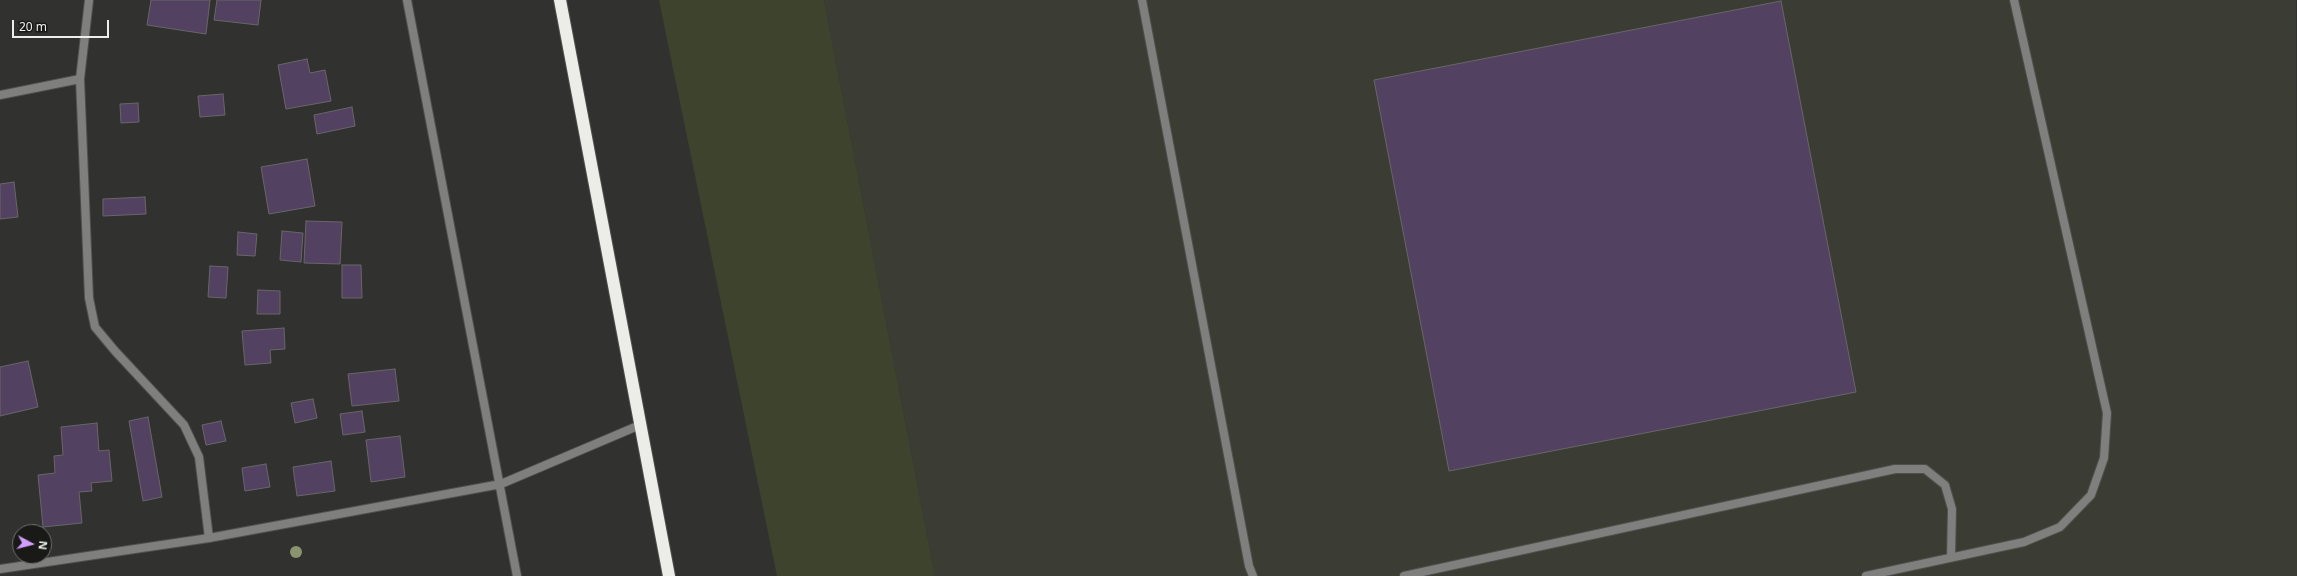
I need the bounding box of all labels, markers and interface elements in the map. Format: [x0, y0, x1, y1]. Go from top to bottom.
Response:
scale bar [14, 12, 111, 38]
text: 20 m [19, 18, 47, 35]
north arrow [12, 524, 52, 564]
text: N [35, 540, 51, 551]

